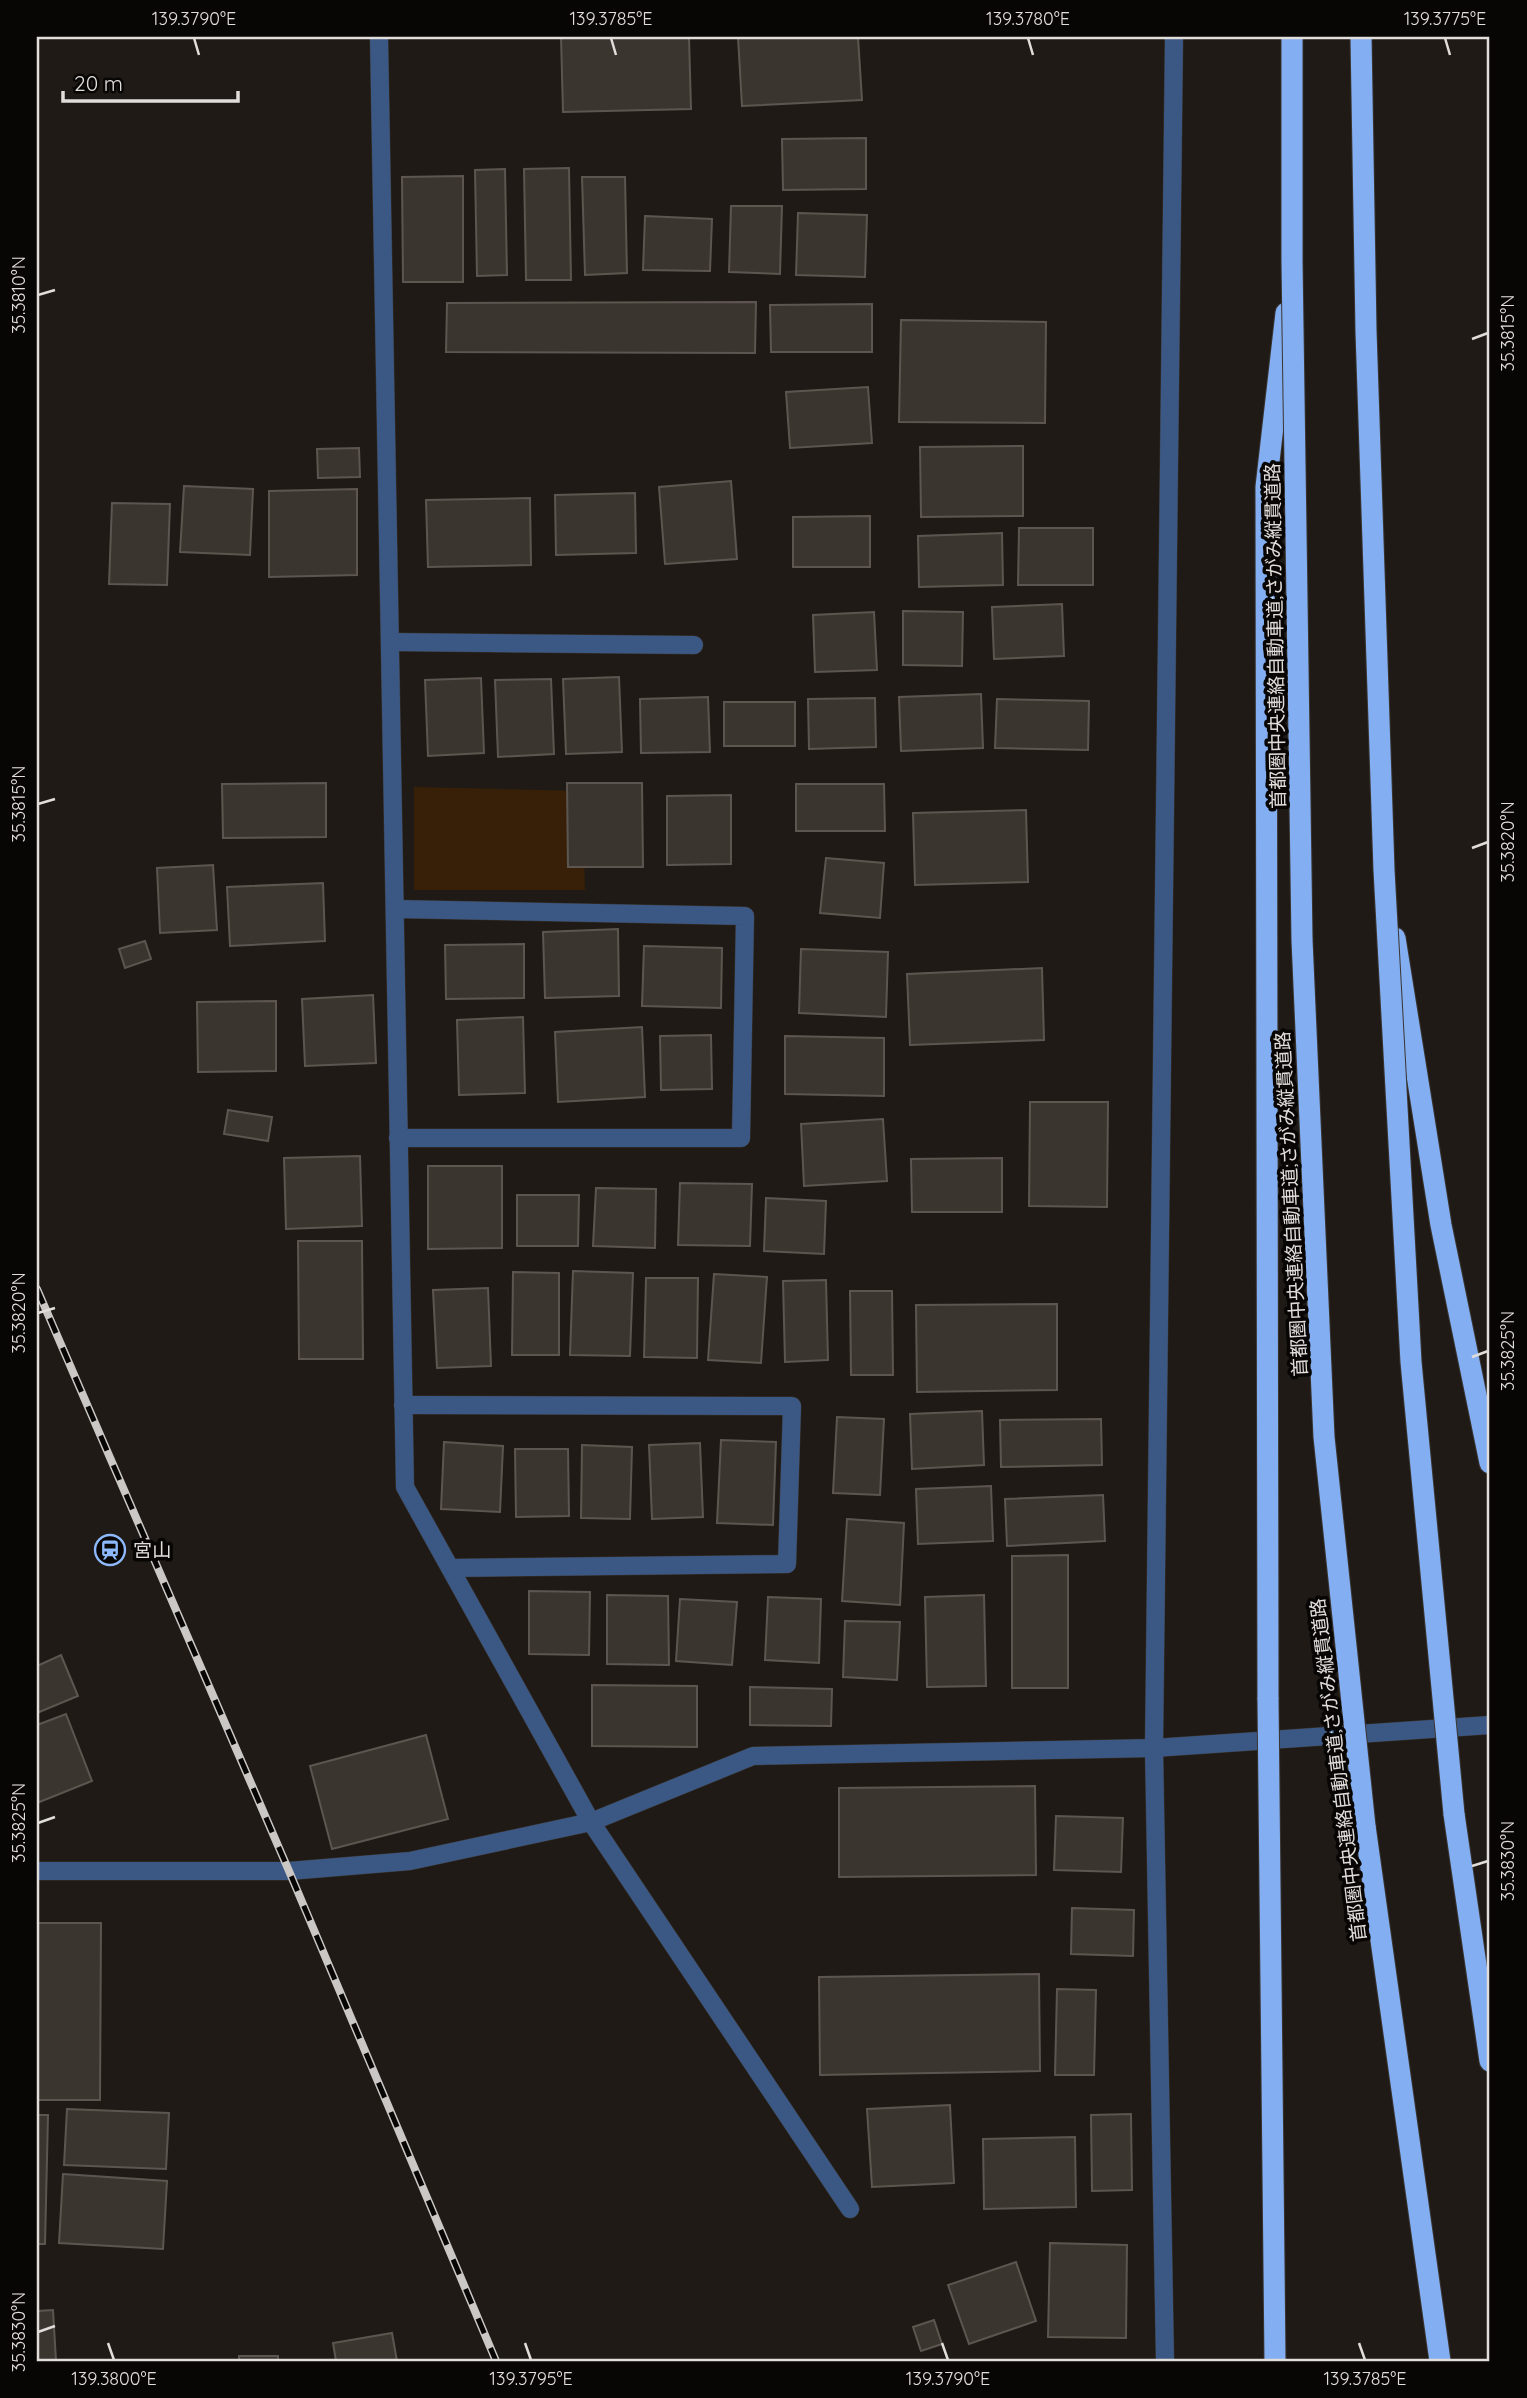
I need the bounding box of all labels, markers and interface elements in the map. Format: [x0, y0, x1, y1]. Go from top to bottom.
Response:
text: 139.3790°E [152, 7, 236, 30]
text: 139.3785°E [569, 7, 653, 30]
text: 139.3780°E [986, 7, 1070, 30]
text: 139.3775°E [1404, 7, 1486, 30]
scale bar [63, 60, 238, 104]
text: 20 m [74, 70, 123, 96]
text: 35.3810°N [7, 256, 30, 334]
text: 35.3815°N [1496, 295, 1519, 371]
street label: 首都圏中央連絡自動車道;さがみ縦貫道路 [1260, 463, 1290, 809]
text: 35.3815°N [7, 766, 30, 842]
text: 35.3820°N [1496, 802, 1519, 882]
street label: 首都圏中央連絡自動車道;さがみ縦貫道路 [1270, 1031, 1312, 1377]
text: 35.3820°N [7, 1273, 30, 1353]
text: 35.3825°N [1496, 1311, 1519, 1391]
station icon: 宮山 [93, 1533, 127, 1567]
place label: 宮山 [133, 1538, 171, 1562]
street label: 首都圏中央連絡自動車道;さがみ縦貫道路 [1305, 1597, 1371, 1943]
text: 35.3825°N [7, 1783, 30, 1863]
text: 35.3830°N [1496, 1821, 1519, 1901]
text: 35.3830°N [7, 2292, 30, 2372]
text: 139.3800°E [71, 2367, 157, 2390]
text: 139.3795°E [489, 2367, 573, 2390]
text: 139.3790°E [906, 2367, 990, 2390]
text: 139.3785°E [1323, 2367, 1407, 2390]

